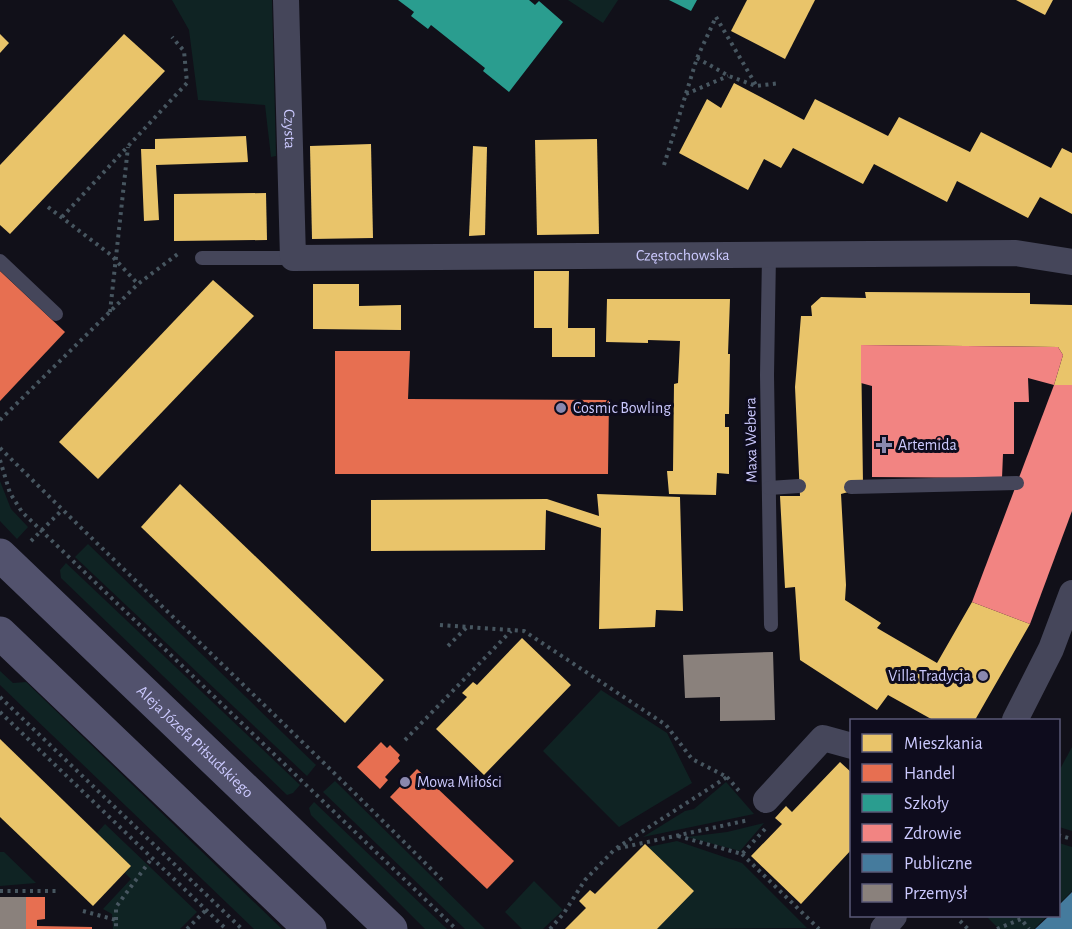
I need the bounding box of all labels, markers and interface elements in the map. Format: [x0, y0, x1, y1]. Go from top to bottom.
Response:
street label: Czysta [280, 109, 298, 149]
street label: Częstochowska [636, 247, 730, 264]
street label: Maxa Webera [742, 397, 760, 483]
place label: Cosmic Bowling [573, 400, 671, 416]
marker: Cosmic Bowling [554, 401, 568, 415]
marker: Artemida [875, 436, 893, 454]
place label: Artemida [898, 437, 957, 453]
place label: Villa Tradycja [888, 668, 971, 685]
marker: Villa Tradycja [976, 669, 990, 683]
street label: Aleja Józefa Piłsudskiego [134, 682, 257, 801]
legend [850, 719, 1060, 917]
text: Mieszkania [904, 735, 983, 753]
text: Handel [904, 765, 955, 783]
place label: Mowa Miłości [417, 774, 502, 790]
marker: Mowa Miłości [398, 775, 412, 789]
text: Szkoły [904, 795, 949, 813]
text: Zdrowie [904, 825, 962, 843]
text: Publiczne [904, 855, 972, 873]
text: Przemysł [904, 885, 968, 903]

